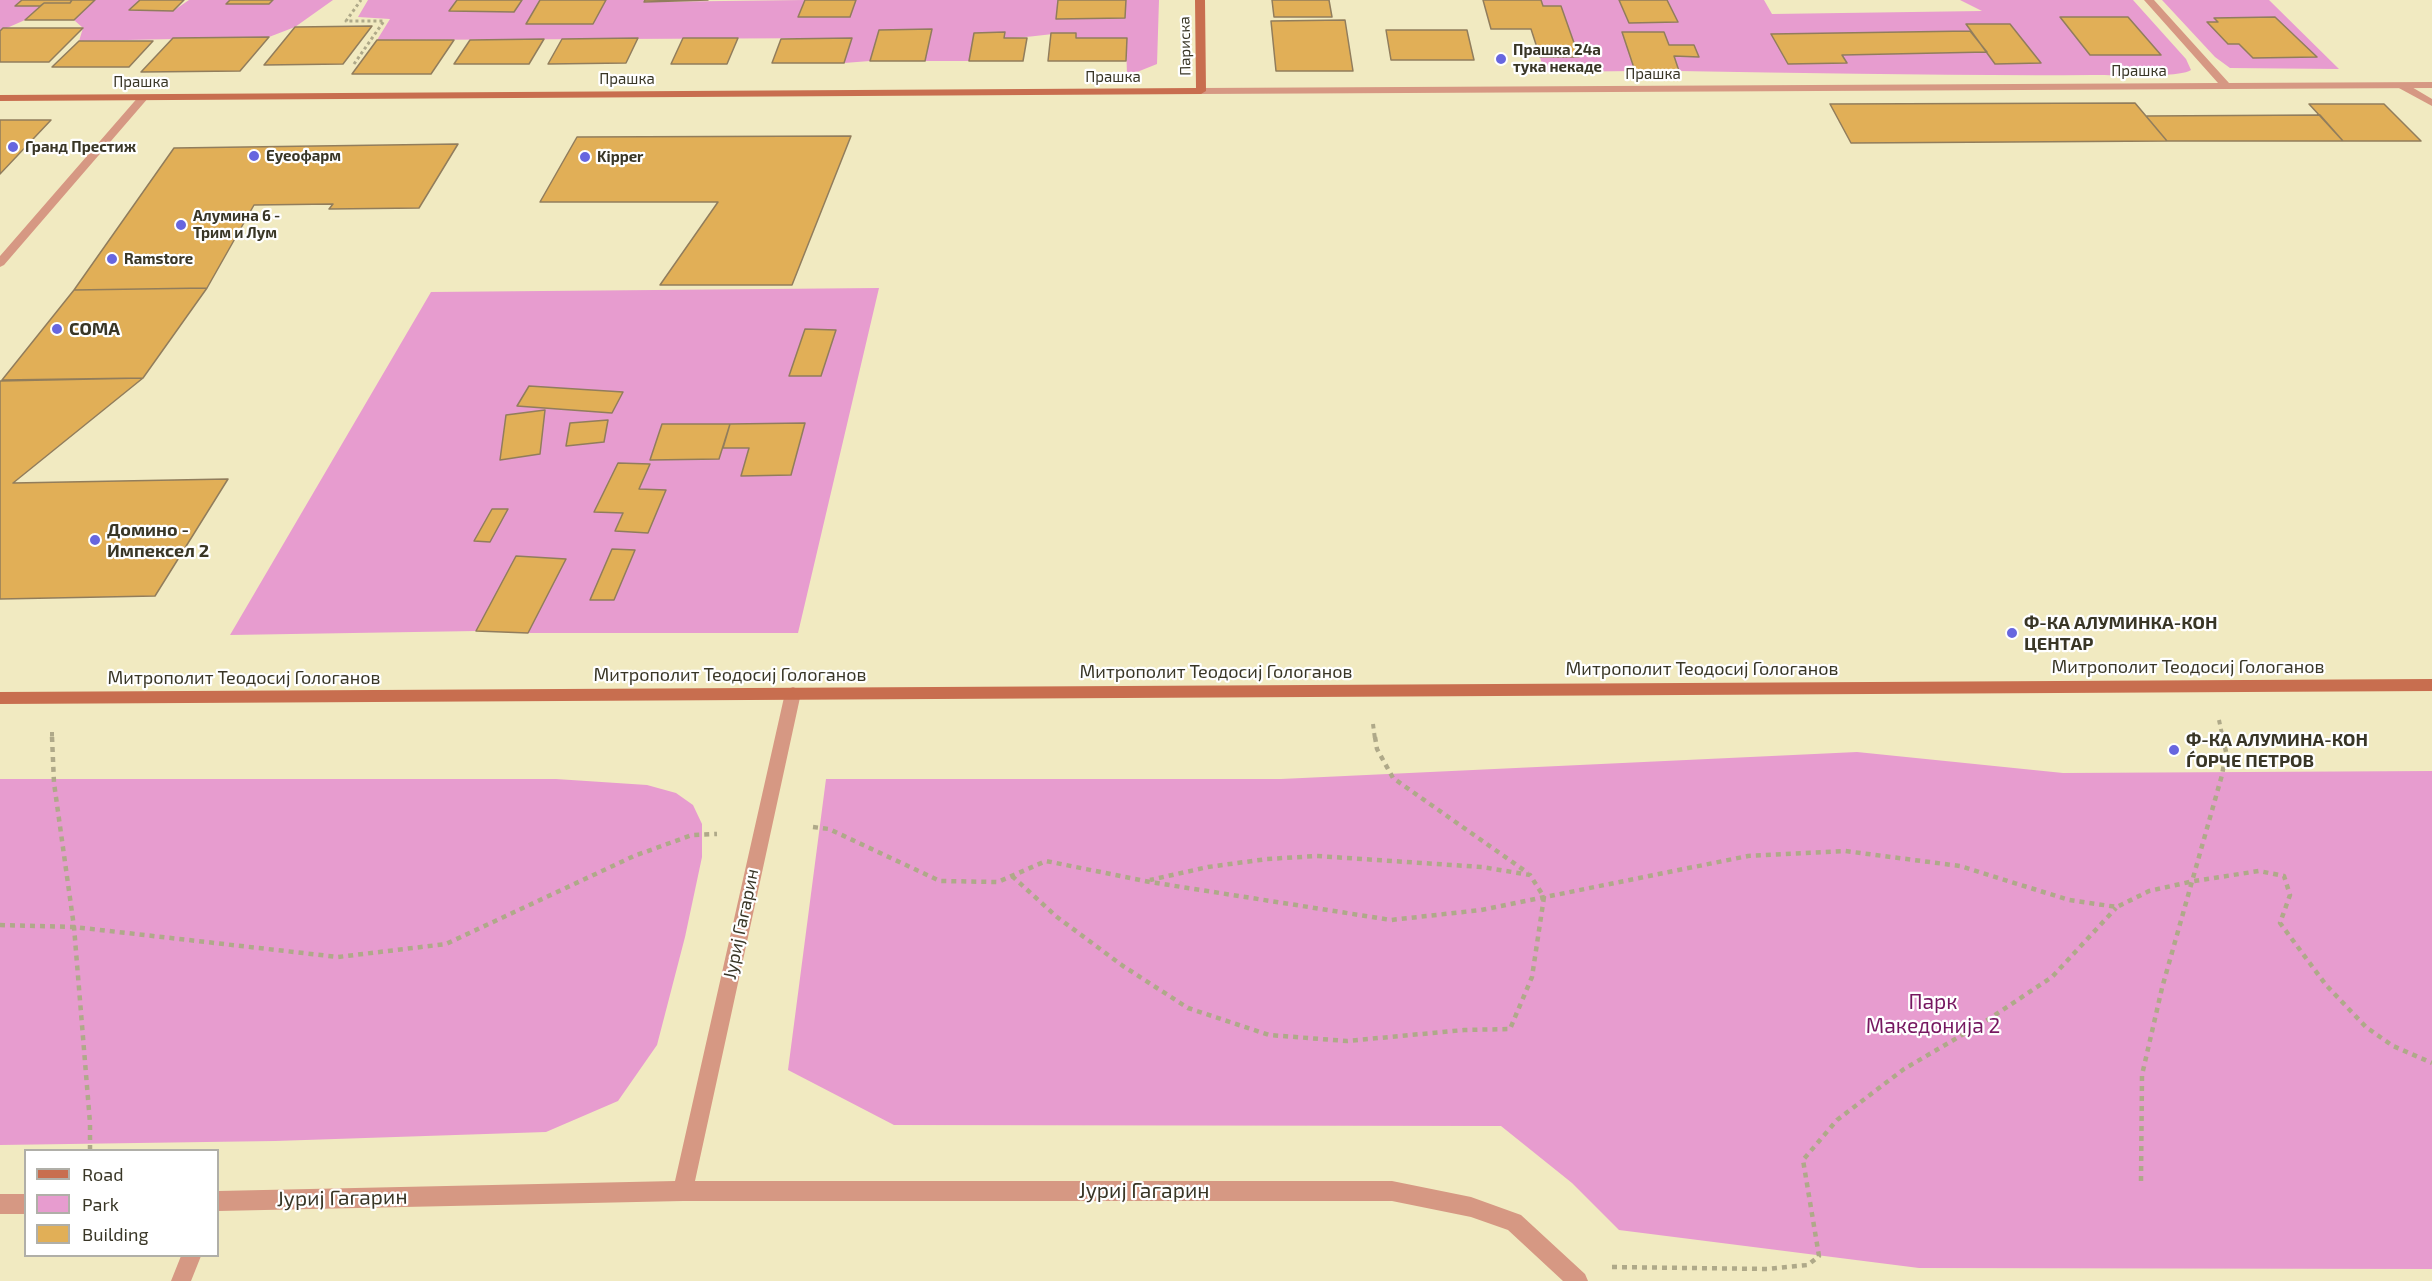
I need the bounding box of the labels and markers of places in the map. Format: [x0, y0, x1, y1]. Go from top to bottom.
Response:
place label: Прашка 24а тука некаде [1513, 41, 1602, 76]
marker: Прашка 24а тука некаде [1494, 52, 1508, 66]
place label: Гранд Престиж [25, 138, 136, 156]
marker: Гранд Престиж [6, 140, 20, 154]
place label: Еуеофарм [266, 147, 341, 165]
place label: Kipper [597, 148, 644, 166]
marker: Еуеофарм [247, 149, 261, 163]
marker: Kipper [578, 150, 592, 164]
place label: Алумина 6 - Трим и Лум [193, 207, 280, 242]
marker: Алумина 6 - Трим и Лум [174, 218, 188, 232]
place label: Ramstore [124, 250, 193, 268]
marker: Ramstore [105, 252, 119, 266]
place label: СОМА [69, 318, 120, 340]
marker: СОМА [50, 322, 64, 336]
place label: Домино - Импексел 2 [107, 519, 209, 562]
marker: Домино - Импексел 2 [88, 533, 102, 547]
place label: Ф-КА АЛУМИНКА-КОН ЦЕНТАР [2024, 612, 2217, 654]
marker: Ф-КА АЛУМИНКА-КОН ЦЕНТАР [2005, 626, 2019, 640]
place label: Ф-КА АЛУМИНА-КОН ЃОРЧЕ ПЕТРОВ [2186, 729, 2368, 771]
marker: Ф-КА АЛУМИНА-КОН ЃОРЧЕ ПЕТРОВ [2167, 743, 2181, 757]

